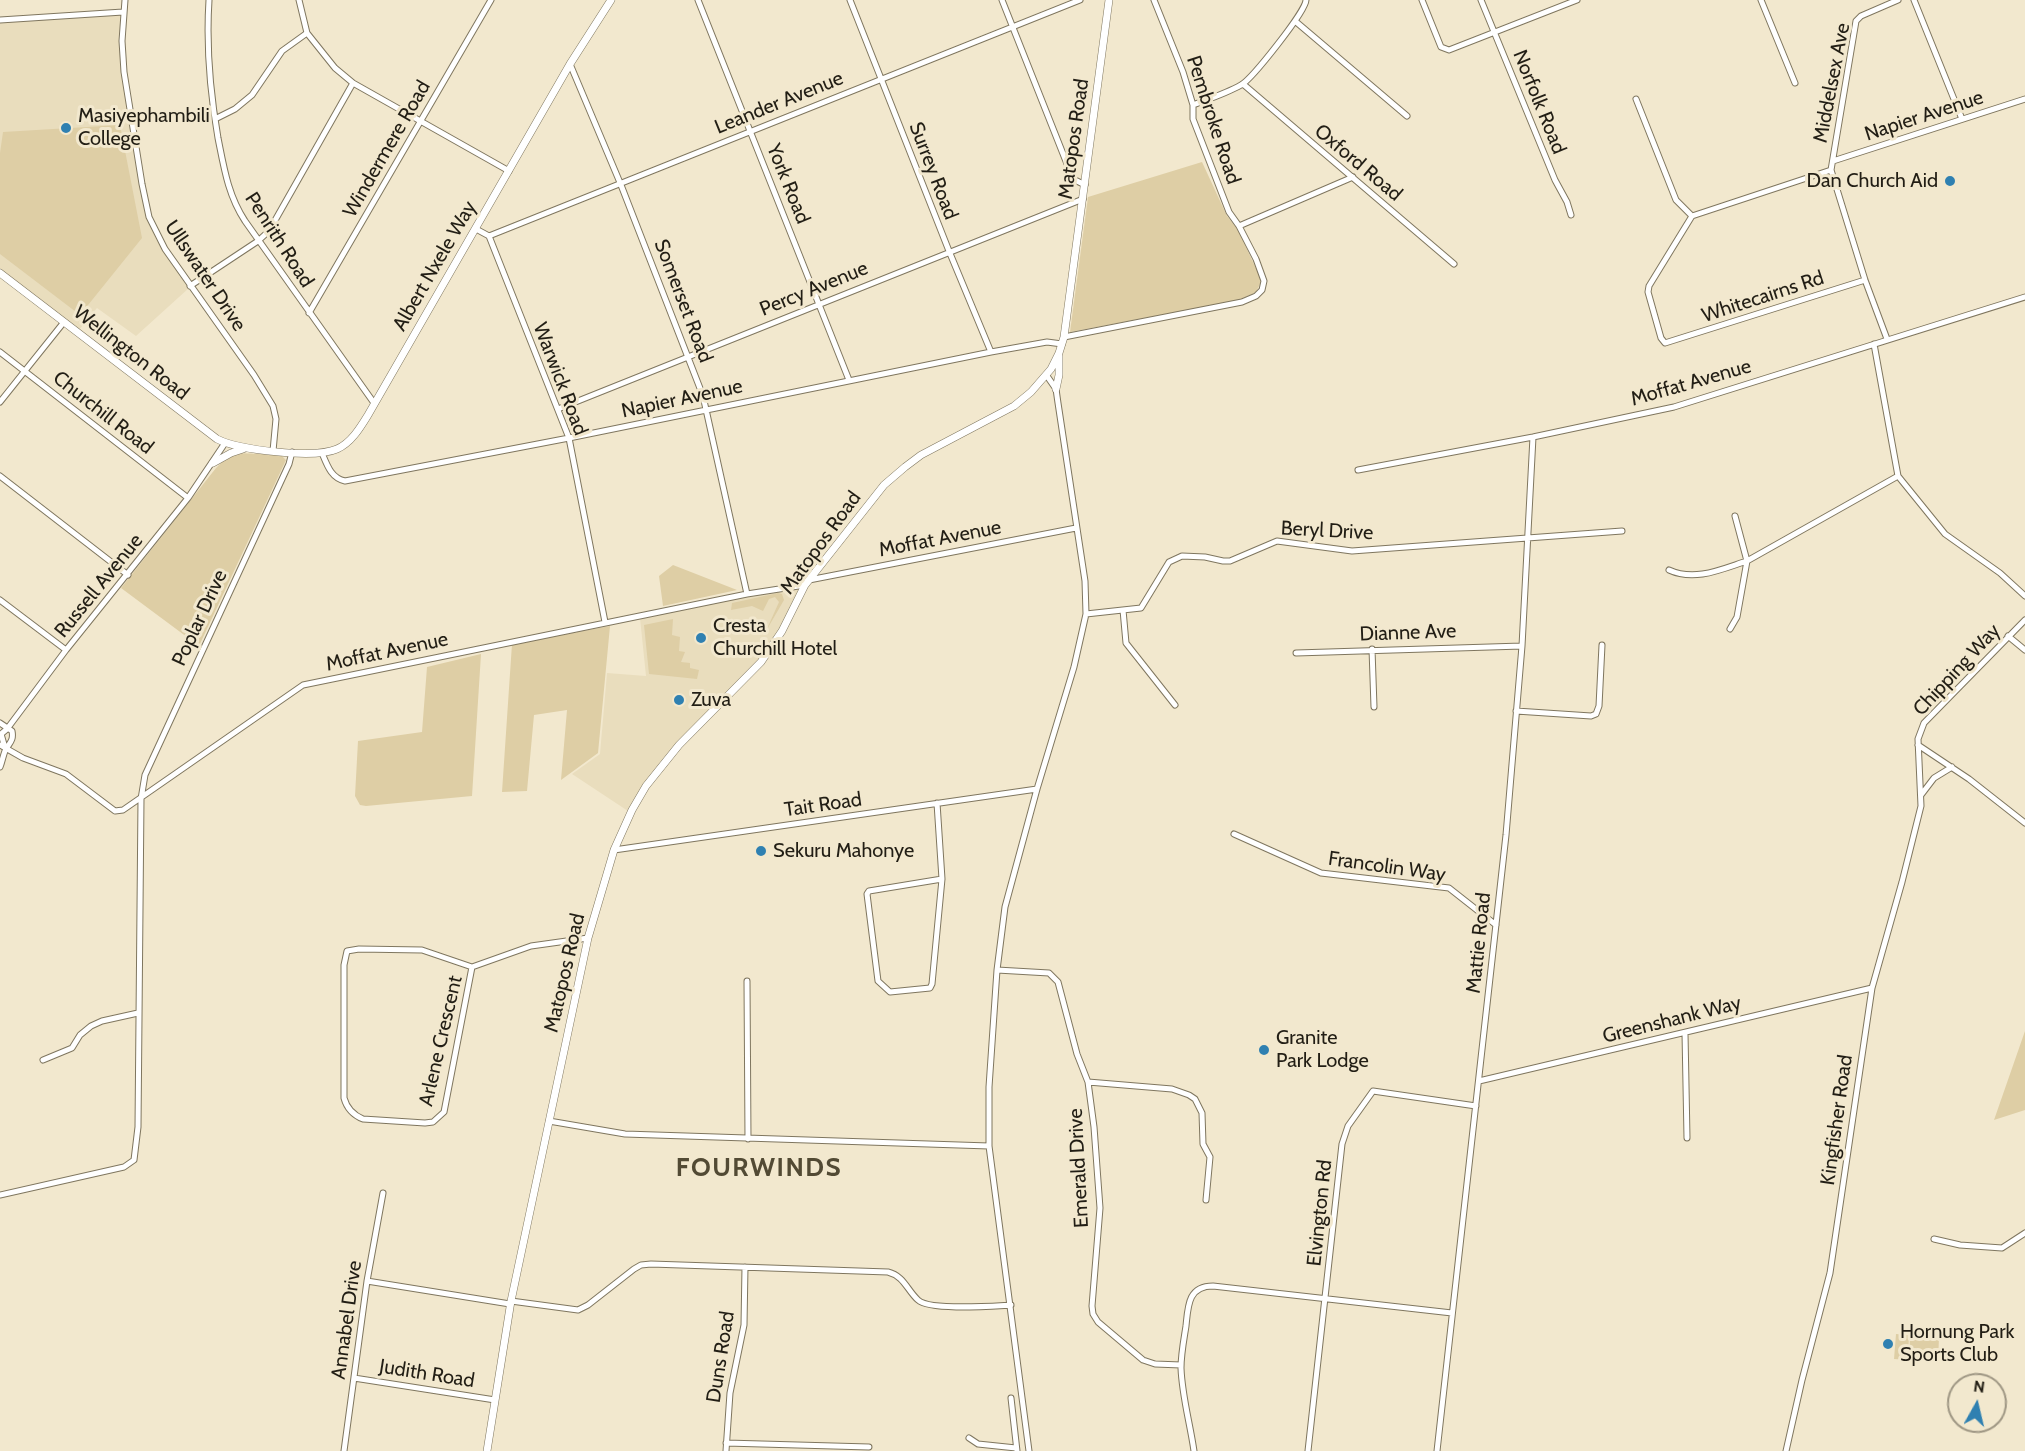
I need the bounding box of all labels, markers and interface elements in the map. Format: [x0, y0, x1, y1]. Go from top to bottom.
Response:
street label: Middelsex Ave [1809, 21, 1855, 145]
street label: Norfolk Road [1507, 46, 1571, 158]
street label: Pembroke Road [1181, 53, 1245, 187]
street label: Leander Avenue [711, 66, 847, 140]
street label: Windermere Road [338, 76, 436, 222]
street label: Matopos Road [1054, 77, 1094, 201]
street label: Napier Avenue [1862, 86, 1986, 146]
place label: Masiyephambili College [78, 104, 210, 151]
street label: Surrey Road [903, 119, 963, 223]
street label: Oxford Road [1309, 119, 1407, 207]
marker: Masiyephambili College [59, 121, 73, 135]
street label: York Road [761, 141, 815, 227]
place label: Dan Church Aid [1807, 169, 1938, 193]
marker: Dan Church Aid [1943, 174, 1957, 188]
street label: Penrith Road [239, 188, 319, 292]
street label: Albert Nxele Way [388, 197, 482, 335]
street label: Ullswater Drive [159, 216, 251, 336]
street label: Somerset Road [649, 236, 717, 366]
street label: Percy Avenue [756, 256, 872, 322]
street label: Whitecairns Rd [1699, 266, 1827, 328]
street label: Wellington Road [68, 300, 194, 406]
street label: Warwick Road [528, 319, 592, 439]
street label: Moffat Avenue [1628, 354, 1754, 412]
street label: Churchill Road [48, 366, 158, 460]
street label: Napier Avenue [619, 374, 745, 424]
street label: Matopos Road [776, 487, 866, 599]
street label: Moffat Avenue [877, 515, 1003, 563]
street label: Beryl Drive [1280, 517, 1374, 545]
street label: Russell Avenue [50, 529, 148, 643]
street label: Poplar Drive [167, 566, 233, 670]
place label: Cresta Churchill Hotel [713, 614, 837, 661]
street label: Dianne Ave [1359, 619, 1457, 647]
street label: Chipping Way [1908, 619, 2006, 721]
street label: Moffat Avenue [324, 627, 450, 677]
marker: Cresta Churchill Hotel [694, 631, 708, 645]
place label: Zuva [691, 688, 731, 712]
marker: Zuva [672, 693, 686, 707]
street label: Tait Road [783, 788, 863, 822]
place label: Sekuru Mahonye [773, 839, 914, 863]
marker: Sekuru Mahonye [754, 844, 768, 858]
street label: Francolin Way [1327, 847, 1447, 887]
street label: Mattie Road [1462, 891, 1496, 995]
street label: Matopos Road [540, 911, 590, 1035]
street label: Arlene Crescent [414, 973, 468, 1109]
street label: Greenshank Way [1600, 991, 1744, 1049]
place label: Granite Park Lodge [1276, 1026, 1369, 1073]
marker: Granite Park Lodge [1257, 1043, 1271, 1057]
street label: Kingfisher Road [1816, 1053, 1858, 1187]
street label: Emerald Drive [1064, 1108, 1094, 1228]
district label: FOURWINDS [676, 1152, 842, 1184]
street label: Elvington Rd [1302, 1159, 1338, 1267]
street label: Annabel Drive [327, 1259, 367, 1381]
street label: Duns Road [702, 1310, 740, 1404]
place label: Hornung Park Sports Club [1900, 1320, 2014, 1367]
marker: Hornung Park Sports Club [1881, 1337, 1895, 1351]
street label: Judith Road [378, 1355, 476, 1393]
north arrow [1947, 1373, 2007, 1433]
text: N [1972, 1376, 1986, 1397]

